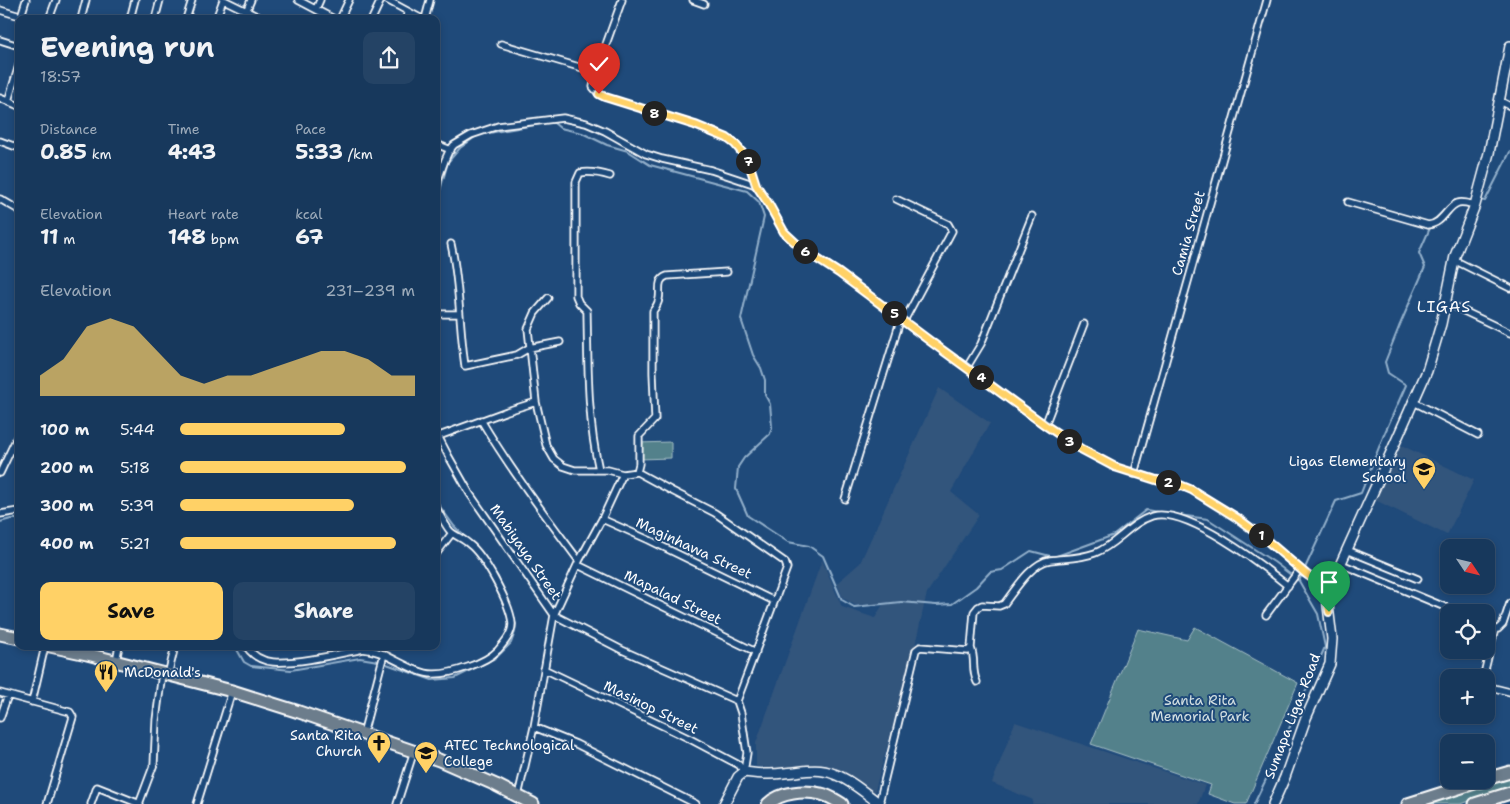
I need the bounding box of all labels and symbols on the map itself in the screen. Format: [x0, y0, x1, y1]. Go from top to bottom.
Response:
pin [578, 43, 620, 94]
pin: 8 [642, 100, 666, 126]
pin: 7 [736, 148, 760, 174]
street label: Camia Street [1167, 188, 1209, 278]
pin: 6 [792, 238, 818, 264]
district label: LIGAS [1417, 296, 1471, 317]
pin: 5 [882, 300, 906, 326]
pin: 4 [968, 364, 994, 390]
pin: 3 [1056, 428, 1082, 454]
place label: Ligas Elementary School [1289, 452, 1407, 486]
school or university icon: Ligas Elementary School [1411, 456, 1437, 490]
pin: 2 [1156, 470, 1180, 494]
street label: Mabiyaya Street [486, 501, 566, 603]
street label: Maginhawa Street [633, 513, 755, 583]
pin: 1 [1248, 522, 1274, 548]
north arrow [1440, 539, 1495, 594]
pin [1308, 561, 1350, 612]
street label: Mapalad Street [621, 566, 725, 628]
street label: Sumapa Ligas Road [1260, 651, 1324, 781]
restaurant icon: McDonald's [93, 659, 119, 693]
place label: McDonald's [124, 663, 201, 681]
street label: Masinop Street [601, 676, 701, 738]
park label: Santa Rita Memorial Park [1150, 691, 1250, 725]
place label: Santa Rita Church [290, 726, 362, 760]
church icon: Santa Rita Church [366, 730, 392, 764]
place label: ATEC Technological College [444, 736, 575, 770]
school or university icon: ATEC Technological College [413, 740, 439, 774]

